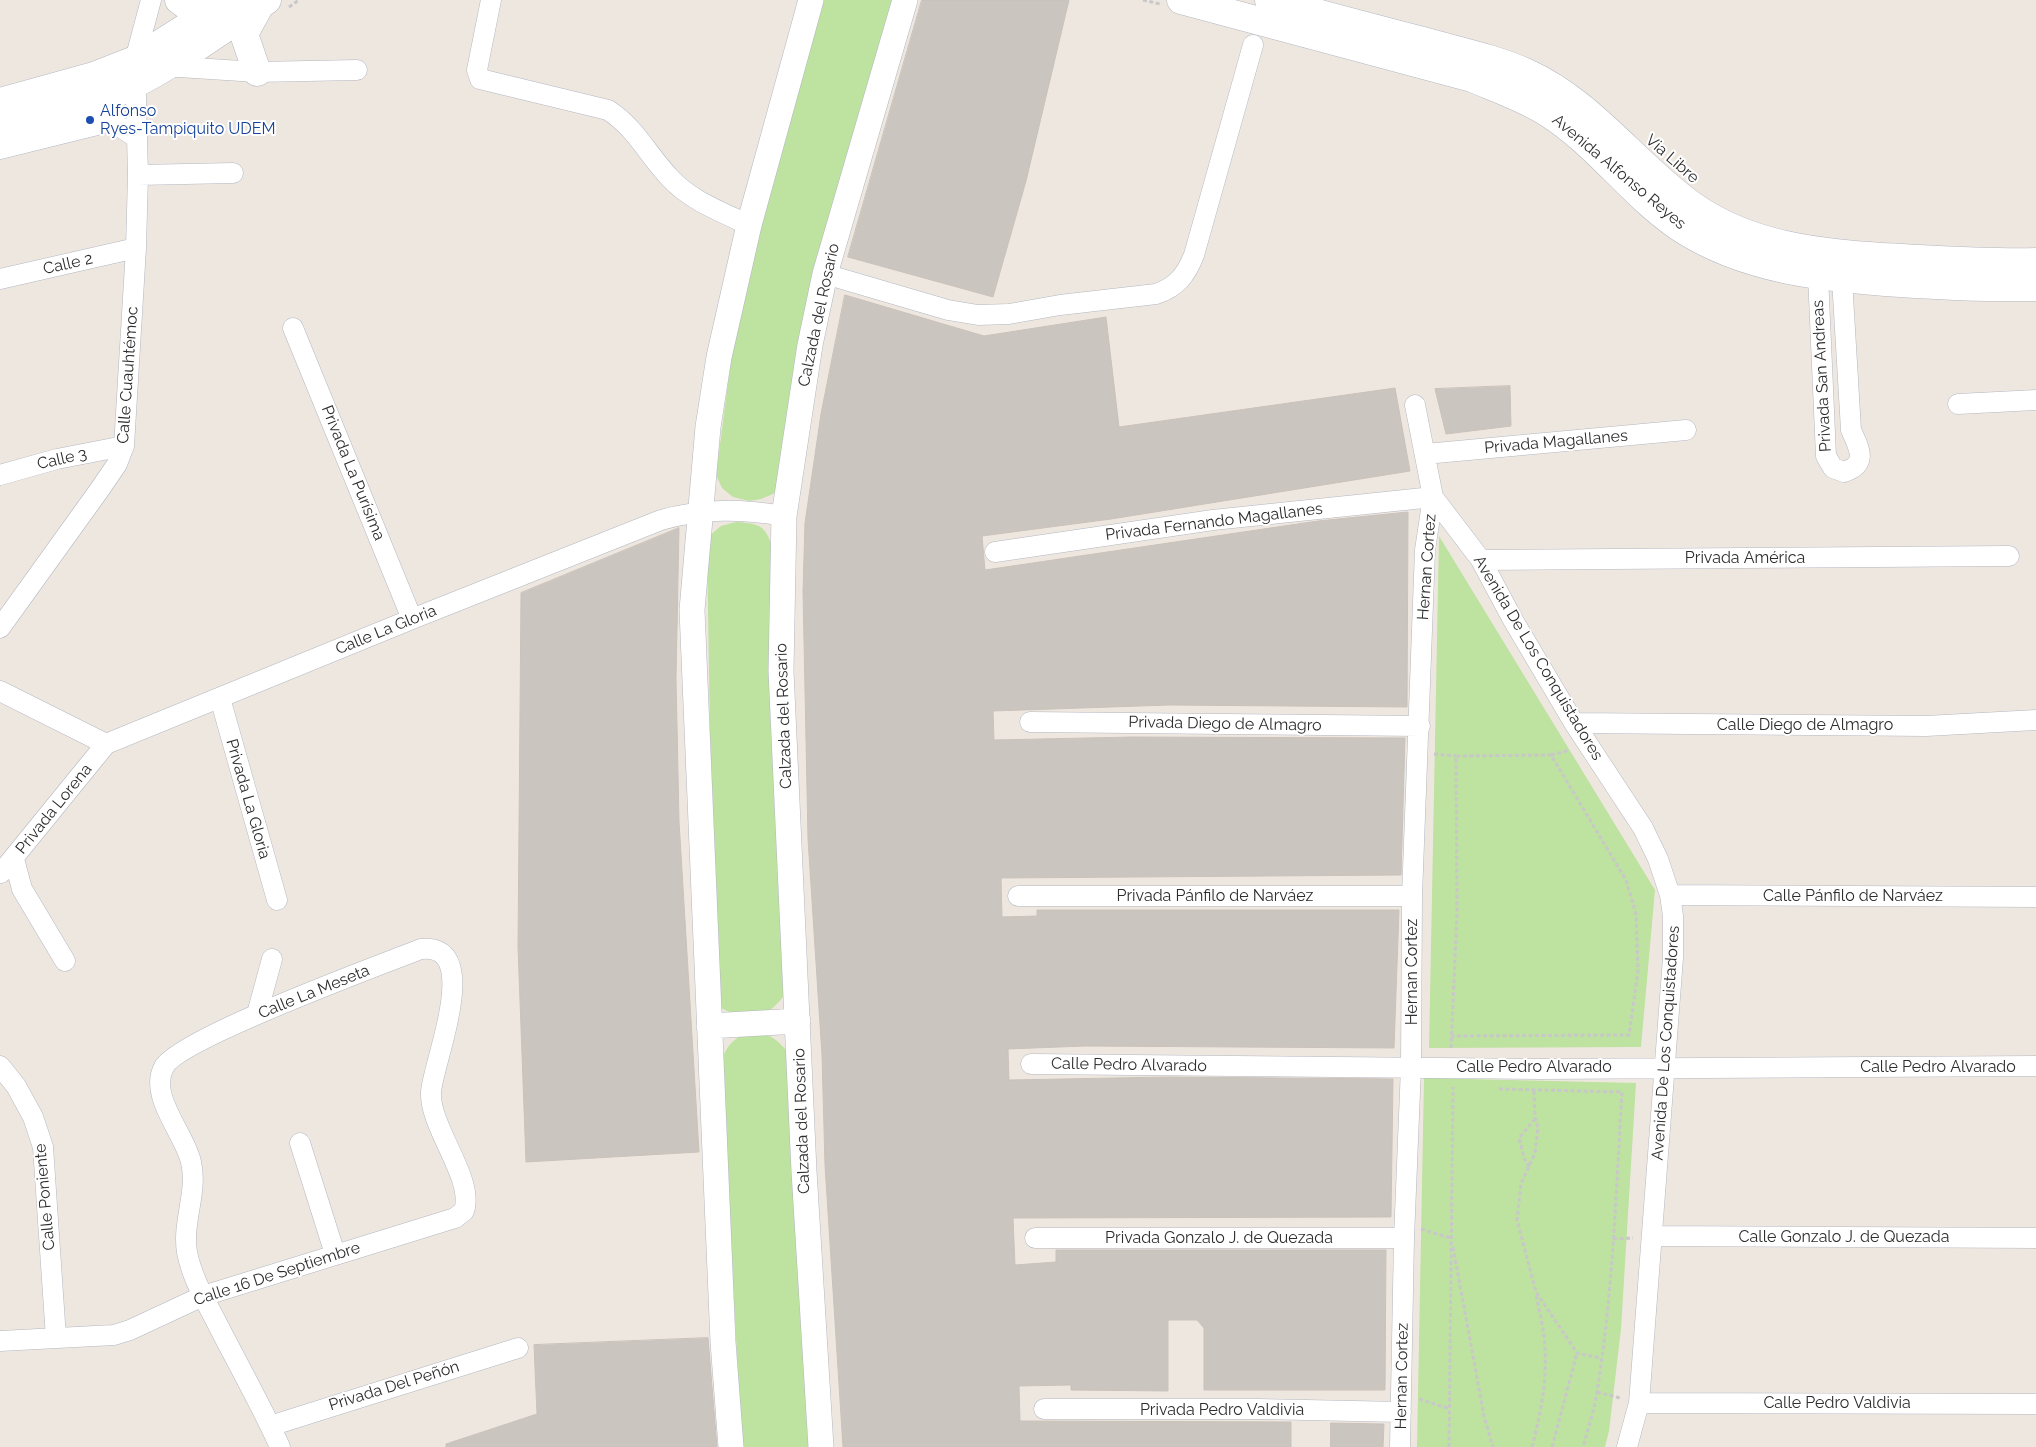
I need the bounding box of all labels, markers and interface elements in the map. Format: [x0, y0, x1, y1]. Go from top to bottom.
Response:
place label: Alfonso Ryes-Tampiquito UDEM [100, 101, 276, 139]
street label: Avenida Alfonso Reyes [1548, 110, 1690, 234]
marker: Alfonso Ryes-Tampiquito UDEM [84, 114, 96, 126]
street label: Via Libre [1641, 131, 1703, 187]
street label: Calzada del Rosario [794, 242, 844, 388]
street label: Calle 2 [41, 249, 95, 279]
street label: Privada San Andreas [1808, 300, 1836, 452]
street label: Calle Cuauhtémoc [114, 306, 142, 444]
street label: Privada La Purísima [317, 403, 389, 543]
street label: Privada Magallanes [1483, 426, 1629, 458]
street label: Calle 3 [35, 444, 89, 474]
street label: Privada Fernando Magallanes [1104, 499, 1324, 545]
street label: Hernan Cortez [1414, 513, 1440, 621]
street label: Privada América [1685, 548, 1805, 568]
street label: Avenida De Los Conquistadores [1469, 552, 1607, 764]
street label: Calle La Gloria [333, 601, 439, 659]
street label: Calzada del Rosario [772, 643, 796, 789]
street label: Privada Diego de Almagro [1128, 713, 1322, 735]
street label: Calle Diego de Almagro [1717, 715, 1893, 735]
street label: Privada La Gloria [222, 737, 274, 861]
street label: Privada Lorena [12, 760, 96, 858]
street label: Privada Pánfilo de Narváez [1117, 886, 1313, 906]
street label: Calle Pánfilo de Narváez [1763, 886, 1943, 906]
street label: Hernan Cortez [1402, 919, 1422, 1025]
street label: Avenida De Los Conquistadores [1648, 925, 1684, 1161]
street label: Calle La Meseta [256, 961, 372, 1023]
street label: Calzada del Rosario [790, 1048, 814, 1194]
street label: Calle Pedro Alvarado [1051, 1054, 1207, 1076]
street label: Calle Pedro Alvarado [1456, 1057, 1612, 1077]
street label: Calle Pedro Alvarado [1860, 1057, 2016, 1077]
street label: Calle Poniente [31, 1143, 59, 1251]
street label: Calle Gonzalo J. de Quezada [1739, 1227, 1949, 1247]
street label: Privada Gonzalo J. de Quezada [1105, 1228, 1333, 1248]
street label: Calle 16 De Septiembre [191, 1238, 363, 1310]
street label: Hernan Cortez [1391, 1323, 1413, 1429]
street label: Privada Del Peñón [326, 1357, 462, 1415]
street label: Calle Pedro Valdivia [1763, 1393, 1911, 1413]
street label: Privada Pedro Valdivia [1140, 1400, 1304, 1420]

